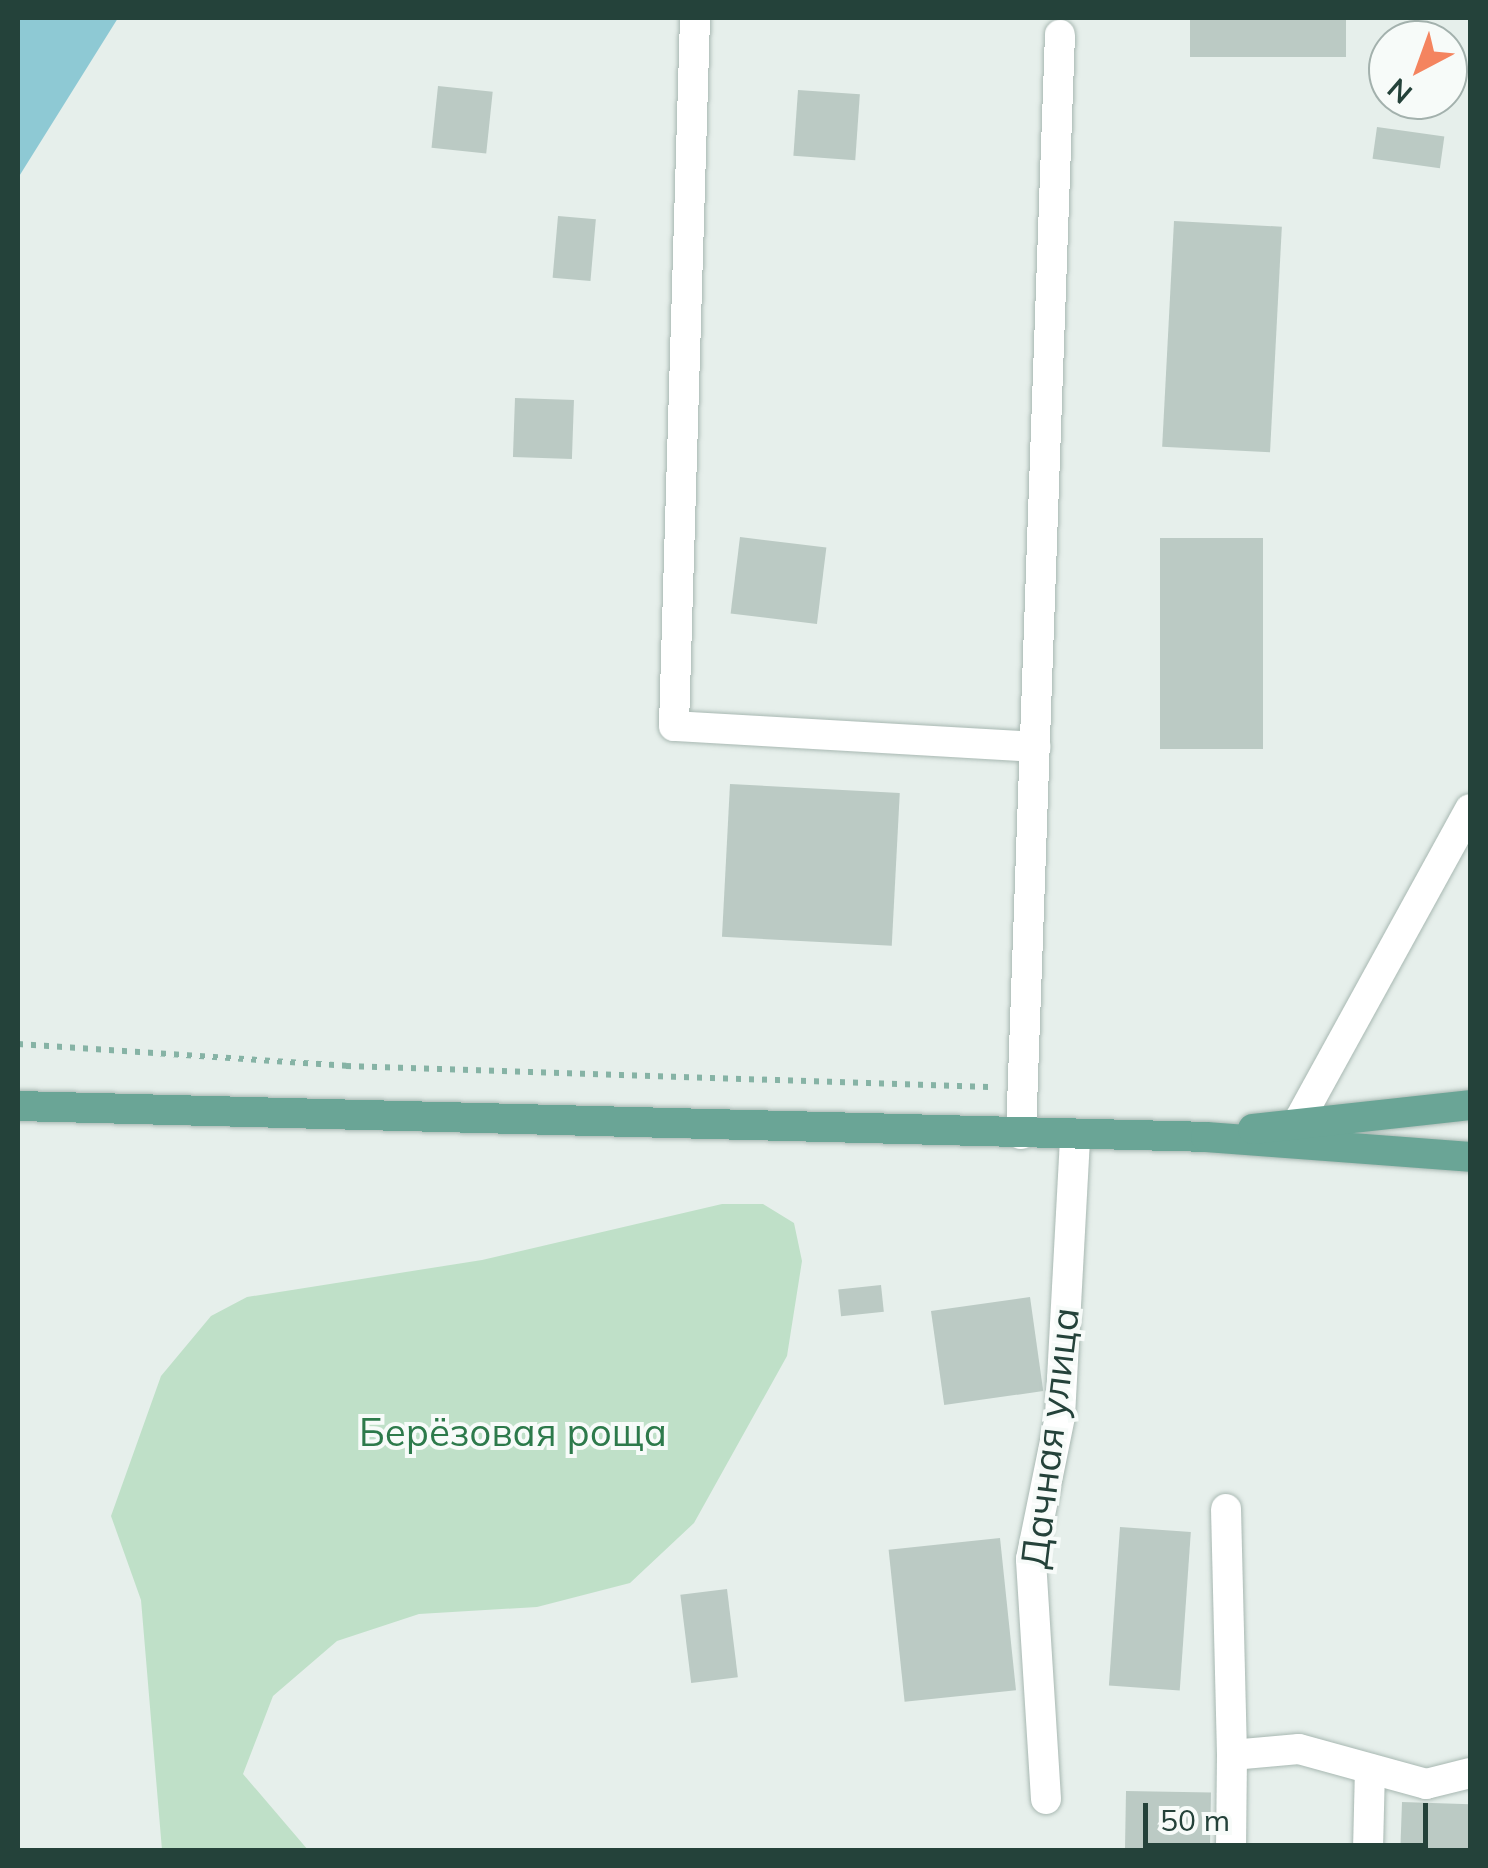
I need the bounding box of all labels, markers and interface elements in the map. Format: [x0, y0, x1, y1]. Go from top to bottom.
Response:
north arrow [1368, 20, 1468, 120]
text: N [1380, 71, 1419, 112]
street label: Дачная улица [1011, 1305, 1089, 1571]
park label: Берёзовая роща [359, 1410, 667, 1456]
scale bar [1148, 1783, 1433, 1845]
text: 50 m [1160, 1801, 1230, 1839]

